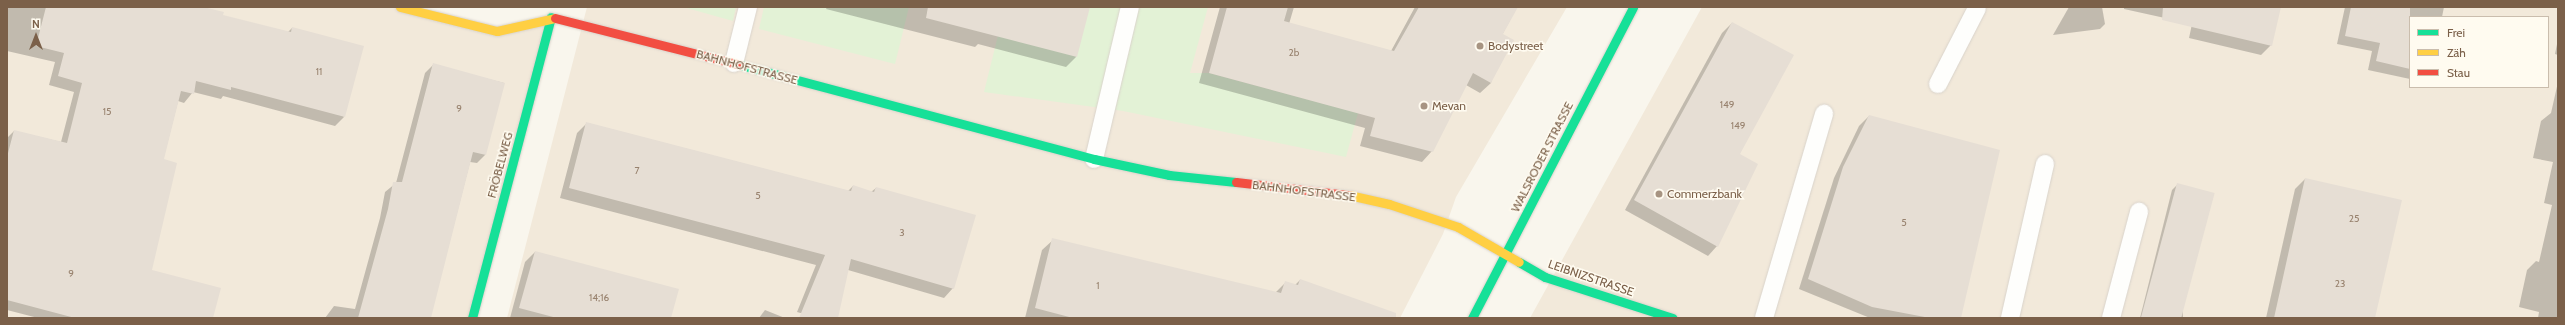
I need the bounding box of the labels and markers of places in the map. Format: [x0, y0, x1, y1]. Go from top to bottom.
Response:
place label: Bodystreet [1488, 39, 1543, 53]
marker: Bodystreet [1475, 41, 1485, 51]
place label: Mevan [1432, 99, 1466, 113]
marker: Mevan [1419, 101, 1429, 111]
place label: Commerzbank [1667, 187, 1742, 201]
marker: Commerzbank [1654, 189, 1664, 199]

